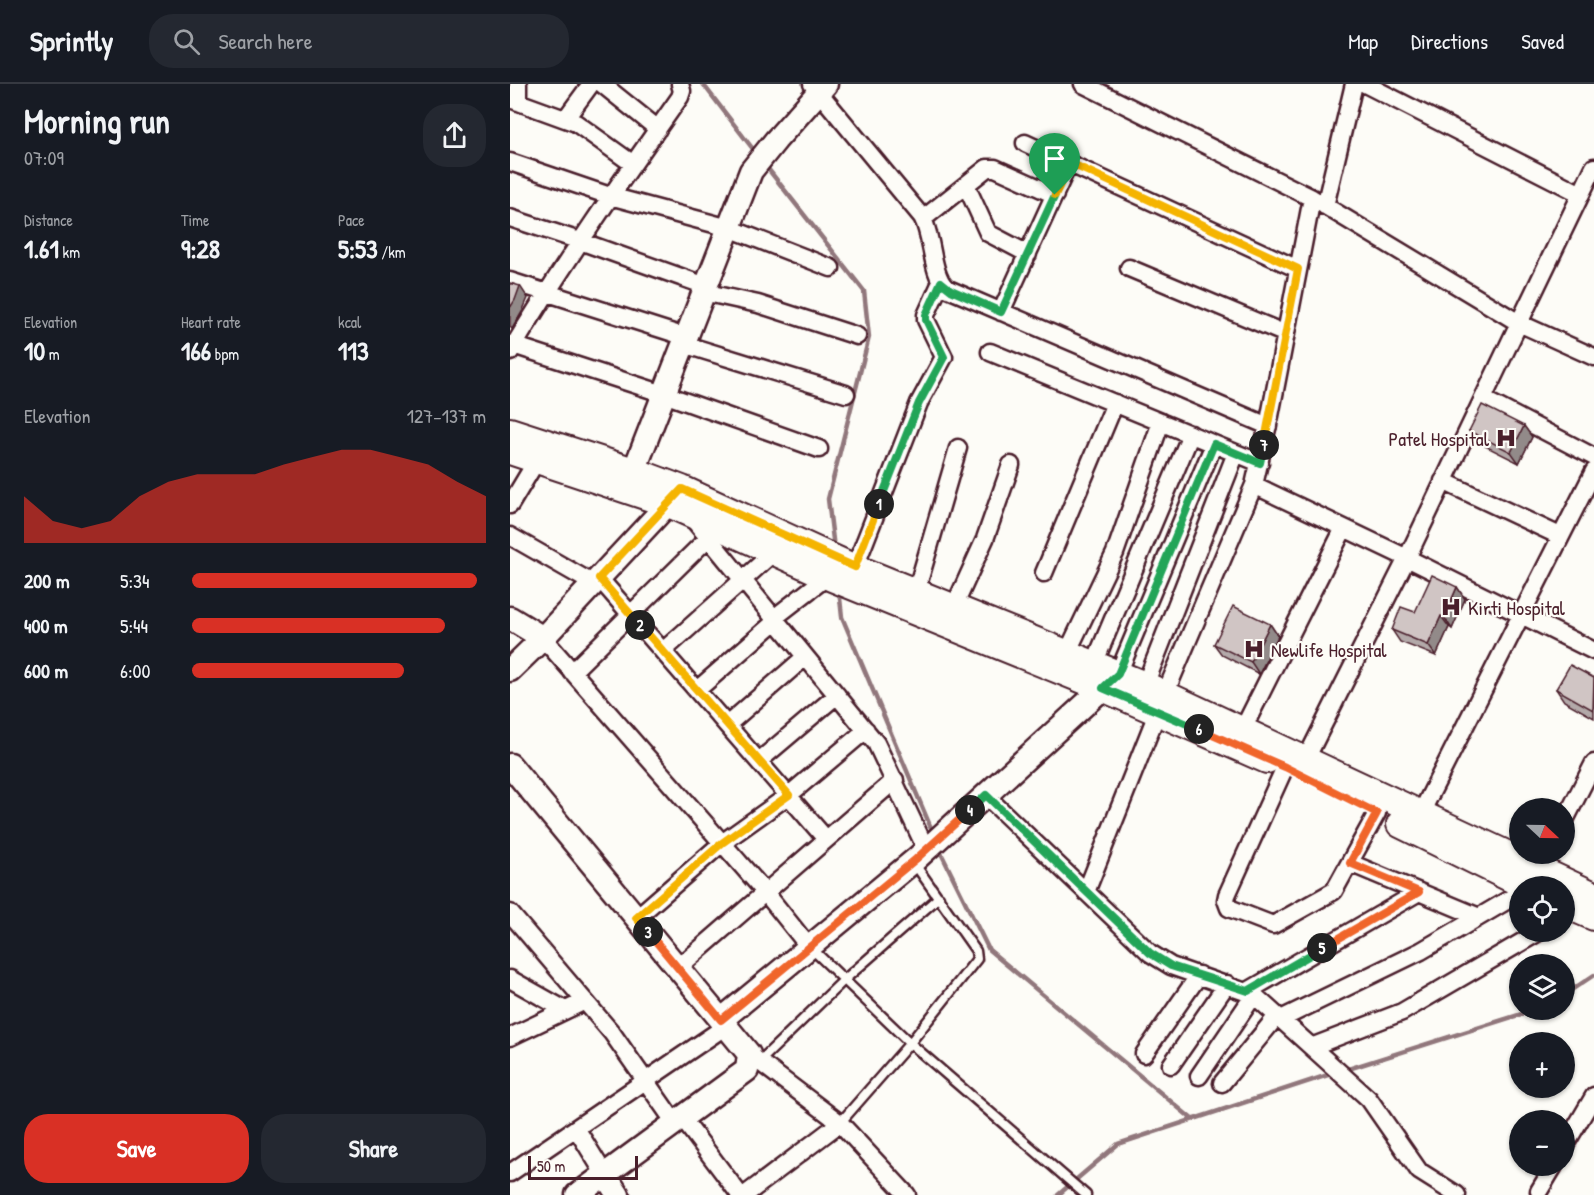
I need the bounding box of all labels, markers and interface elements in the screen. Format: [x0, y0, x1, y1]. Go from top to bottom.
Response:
search box [149, 14, 569, 68]
text: Sprintly [30, 22, 113, 60]
icon: search [170, 25, 203, 58]
text: Search here [218, 26, 312, 56]
text: Map [1348, 27, 1378, 56]
text: Directions [1411, 27, 1488, 56]
text: Saved [1521, 27, 1564, 56]
text: Morning run [24, 99, 170, 143]
button: share [423, 104, 486, 167]
pin [1029, 133, 1080, 195]
icon: arrive [1038, 142, 1071, 175]
text: 07:09 [24, 144, 64, 171]
text: Distance [24, 209, 73, 231]
text: Time [181, 209, 209, 231]
text: Pace [338, 209, 365, 231]
text: 1.61 [24, 231, 59, 266]
text: 9:28 [181, 231, 220, 266]
text: 5:53 [338, 231, 378, 266]
text: km [59, 241, 80, 263]
text: /km [378, 241, 406, 263]
text: Elevation [24, 311, 77, 333]
text: Heart rate [181, 311, 241, 333]
text: kcal [338, 311, 361, 333]
text: 10 [24, 333, 45, 368]
text: 166 [181, 333, 211, 368]
text: 113 [338, 333, 369, 368]
text: m [45, 343, 60, 365]
text: bpm [211, 343, 239, 365]
text: Elevation [24, 402, 90, 429]
text: 127–137 m [407, 402, 486, 429]
place label: Patel Hospital [1389, 425, 1490, 452]
hospital icon: Patel Hospital [1494, 426, 1518, 450]
pin: 7 [1249, 430, 1279, 460]
text: 7 [1260, 434, 1268, 456]
pin: 1 [864, 489, 894, 519]
text: 1 [876, 493, 882, 515]
text: 200 m [24, 567, 69, 594]
text: 5:34 [120, 567, 150, 594]
place label: Kirti Hospital [1468, 594, 1565, 621]
hospital icon: Kirti Hospital [1439, 595, 1463, 619]
pin: 2 [625, 610, 655, 640]
text: 400 m [24, 612, 68, 639]
text: 5:44 [120, 612, 148, 639]
text: 2 [636, 614, 644, 636]
place label: Newlife Hospital [1271, 636, 1387, 663]
hospital icon: Newlife Hospital [1242, 637, 1266, 661]
text: 600 m [24, 657, 68, 684]
text: 6:00 [120, 657, 151, 684]
pin: 6 [1184, 714, 1214, 744]
text: 6 [1196, 718, 1202, 740]
pin: 4 [955, 795, 985, 825]
north arrow [1509, 798, 1575, 864]
map controls [1509, 798, 1575, 1176]
text: 4 [967, 799, 973, 821]
button: locate [1509, 876, 1575, 942]
pin: 3 [633, 917, 663, 947]
text: 3 [644, 921, 652, 943]
pin: 5 [1307, 933, 1337, 963]
text: 5 [1319, 937, 1325, 959]
button: layers [1509, 954, 1575, 1020]
button: + [1509, 1032, 1575, 1098]
button: − [1509, 1110, 1575, 1176]
button: Save [24, 1114, 249, 1183]
button: Share [261, 1114, 486, 1183]
scale bar [528, 1153, 638, 1180]
text: 50 m [537, 1155, 566, 1177]

